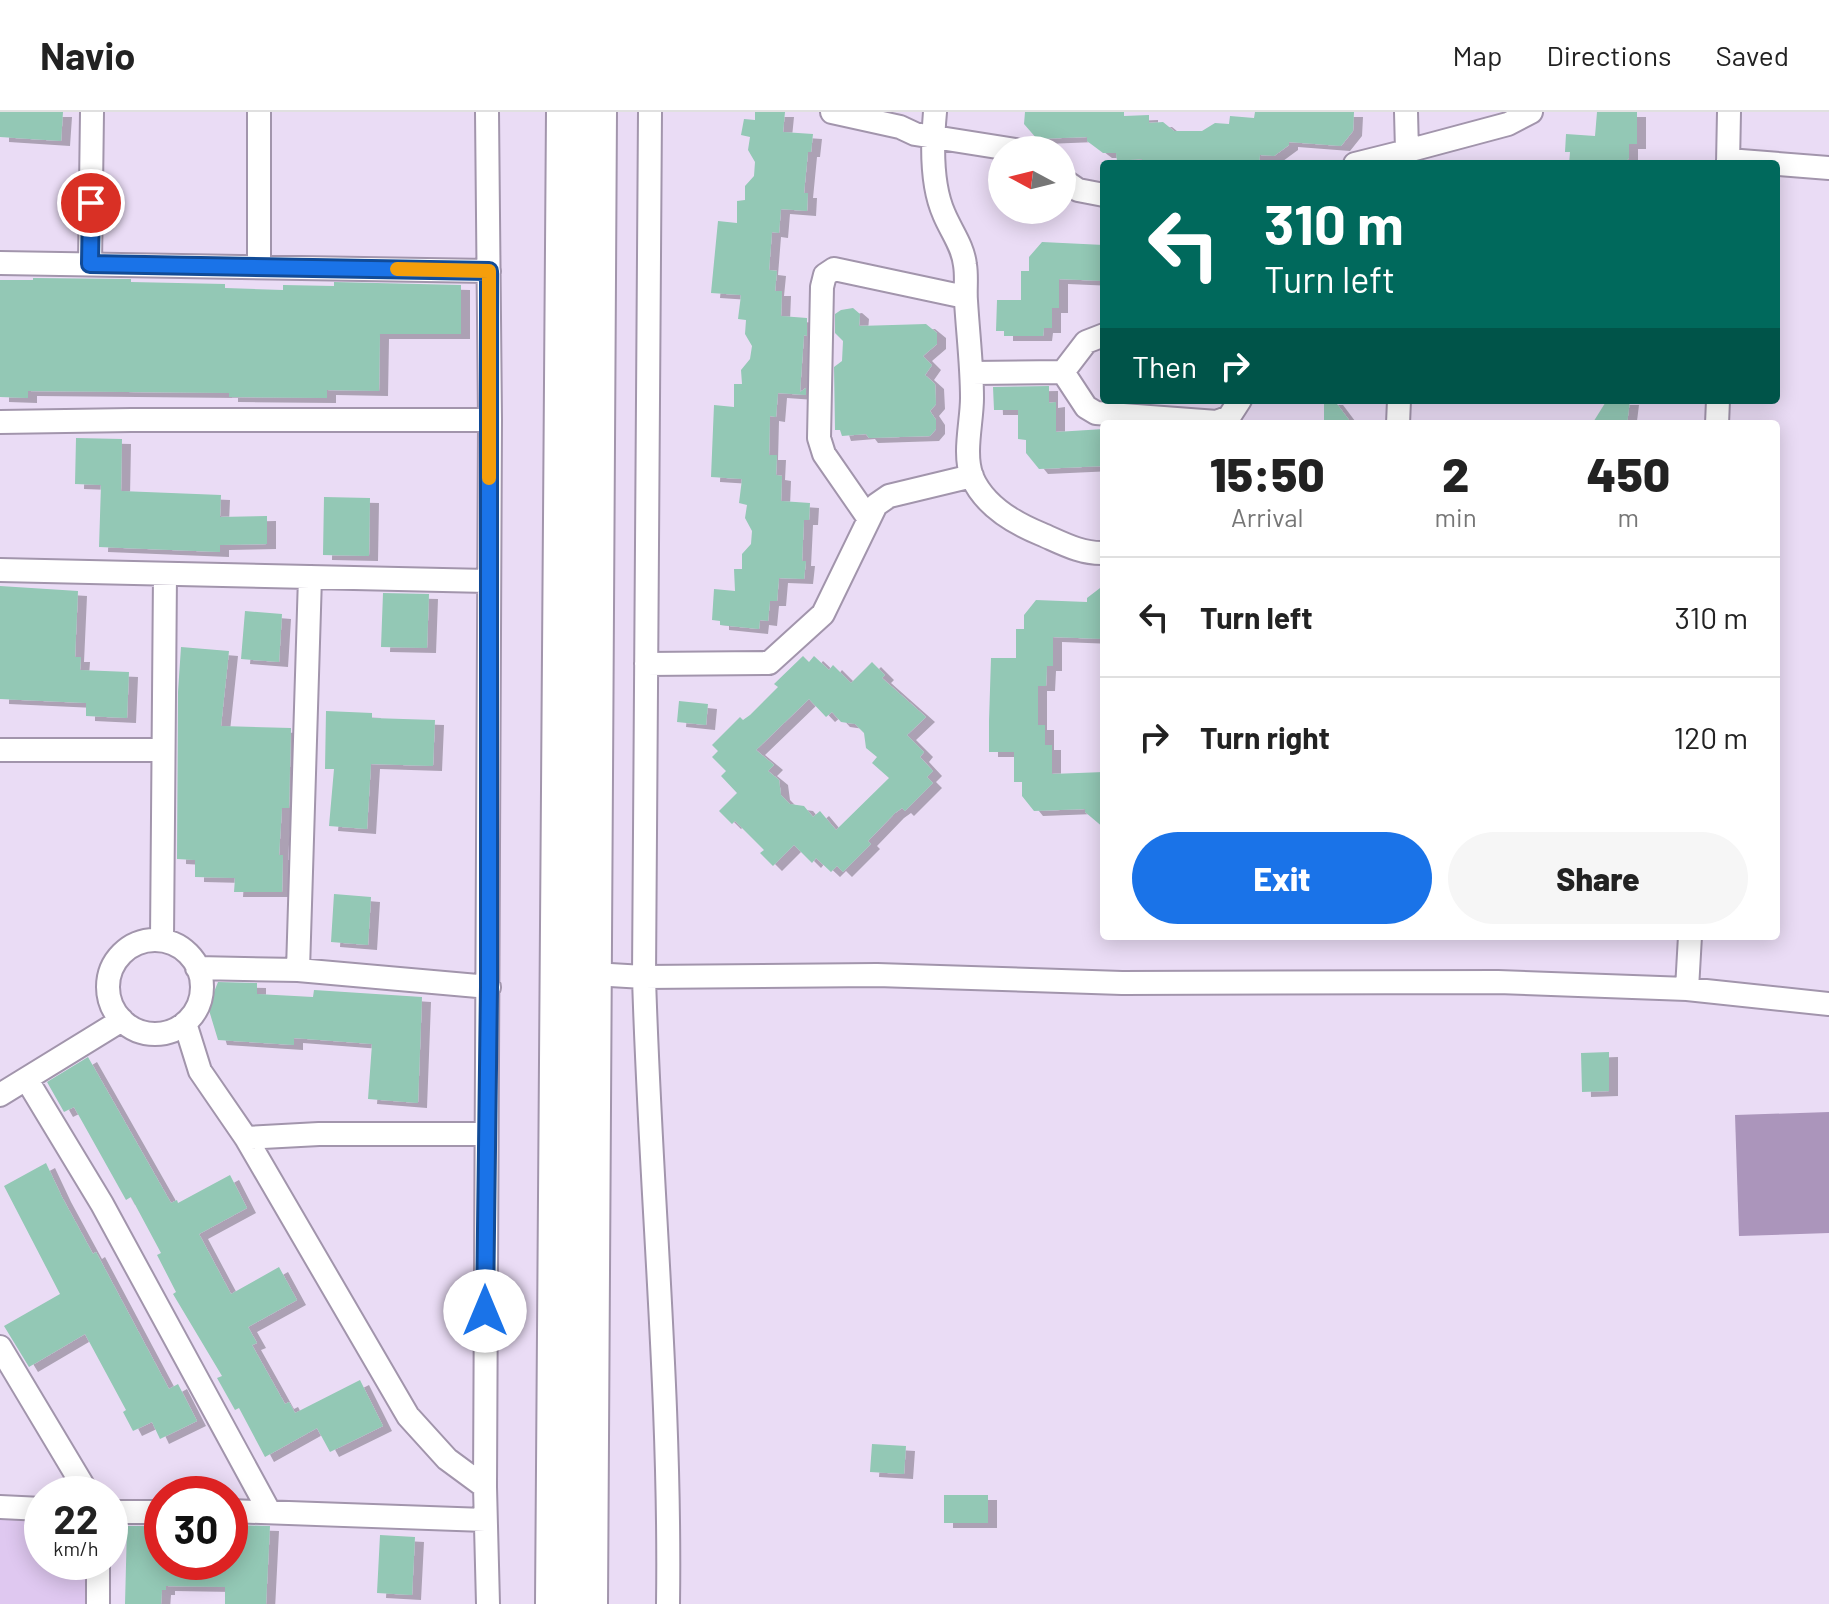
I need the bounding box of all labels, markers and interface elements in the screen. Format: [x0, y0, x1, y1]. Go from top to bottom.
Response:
text: Navio [40, 32, 135, 78]
text: Map [1453, 38, 1502, 72]
text: Directions [1546, 38, 1672, 72]
text: Saved [1716, 38, 1789, 72]
north arrow [988, 136, 1076, 224]
map controls [988, 136, 1076, 224]
pin [57, 169, 125, 237]
icon: arrive [69, 181, 113, 225]
text: 310 m [1264, 189, 1404, 256]
icon: left [1132, 192, 1236, 296]
text: Turn left [1264, 257, 1395, 300]
icon: right [1213, 344, 1257, 388]
text: Then [1132, 348, 1197, 384]
text: 15:50 [1210, 444, 1325, 502]
text: 2 [1442, 444, 1469, 502]
text: 450 [1587, 444, 1670, 502]
text: Arrival [1231, 501, 1304, 532]
text: min [1435, 501, 1477, 532]
text: m [1618, 501, 1639, 532]
icon: left [1132, 595, 1176, 639]
text: Turn left [1200, 599, 1313, 635]
text: 310 m [1675, 599, 1748, 635]
icon: right [1132, 715, 1176, 759]
text: Turn right [1200, 719, 1330, 755]
text: 120 m [1674, 719, 1748, 755]
button: Exit [1132, 832, 1432, 924]
button: Share [1448, 832, 1748, 924]
position arrow [443, 1269, 527, 1353]
speed limit sign: 30 [144, 1476, 248, 1580]
text: 22 [54, 1494, 98, 1542]
text: km/h [53, 1536, 99, 1560]

